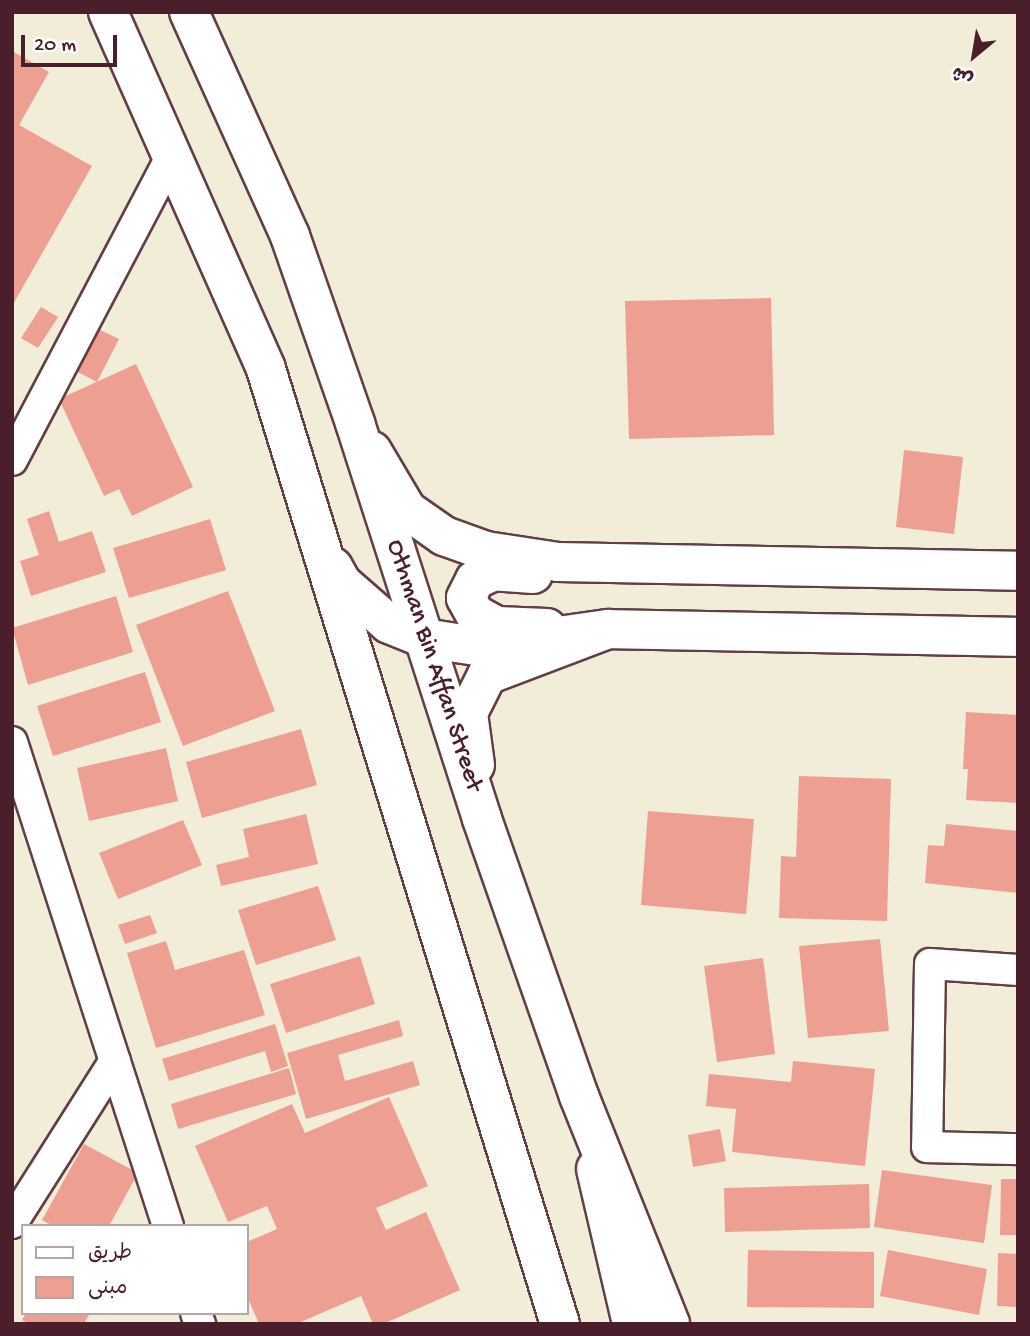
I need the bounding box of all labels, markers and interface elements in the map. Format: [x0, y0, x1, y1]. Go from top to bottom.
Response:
scale bar [24, 21, 121, 65]
north arrow [939, 21, 1009, 91]
text: 20 m [34, 34, 76, 59]
text: ش [948, 59, 978, 90]
street label: Othman Bin Affan Street [378, 536, 488, 796]
legend [21, 1224, 248, 1315]
text: طريق [88, 1242, 132, 1267]
text: مبنى [88, 1277, 127, 1302]

